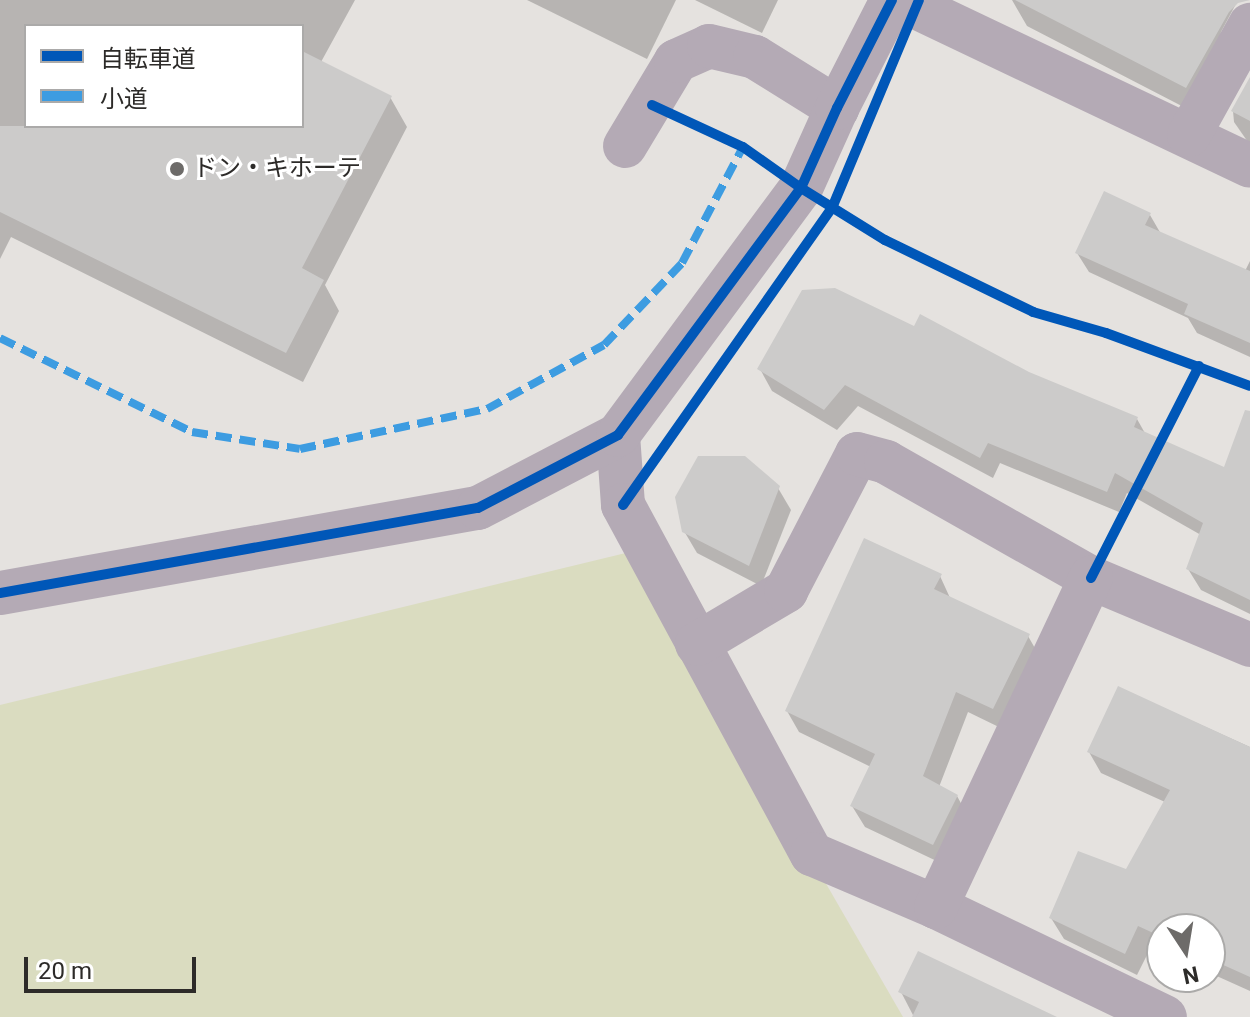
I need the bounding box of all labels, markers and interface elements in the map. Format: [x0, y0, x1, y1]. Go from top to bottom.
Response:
legend [24, 24, 304, 128]
text: 自転車道 [100, 45, 196, 73]
text: 小道 [100, 85, 148, 113]
place label: ドン・キホーテ [193, 155, 361, 183]
marker: ドン・キホーテ [168, 160, 186, 178]
north arrow [1146, 913, 1226, 993]
scale bar [28, 941, 200, 991]
text: 20 m [38, 957, 92, 985]
text: N [1180, 961, 1201, 989]

